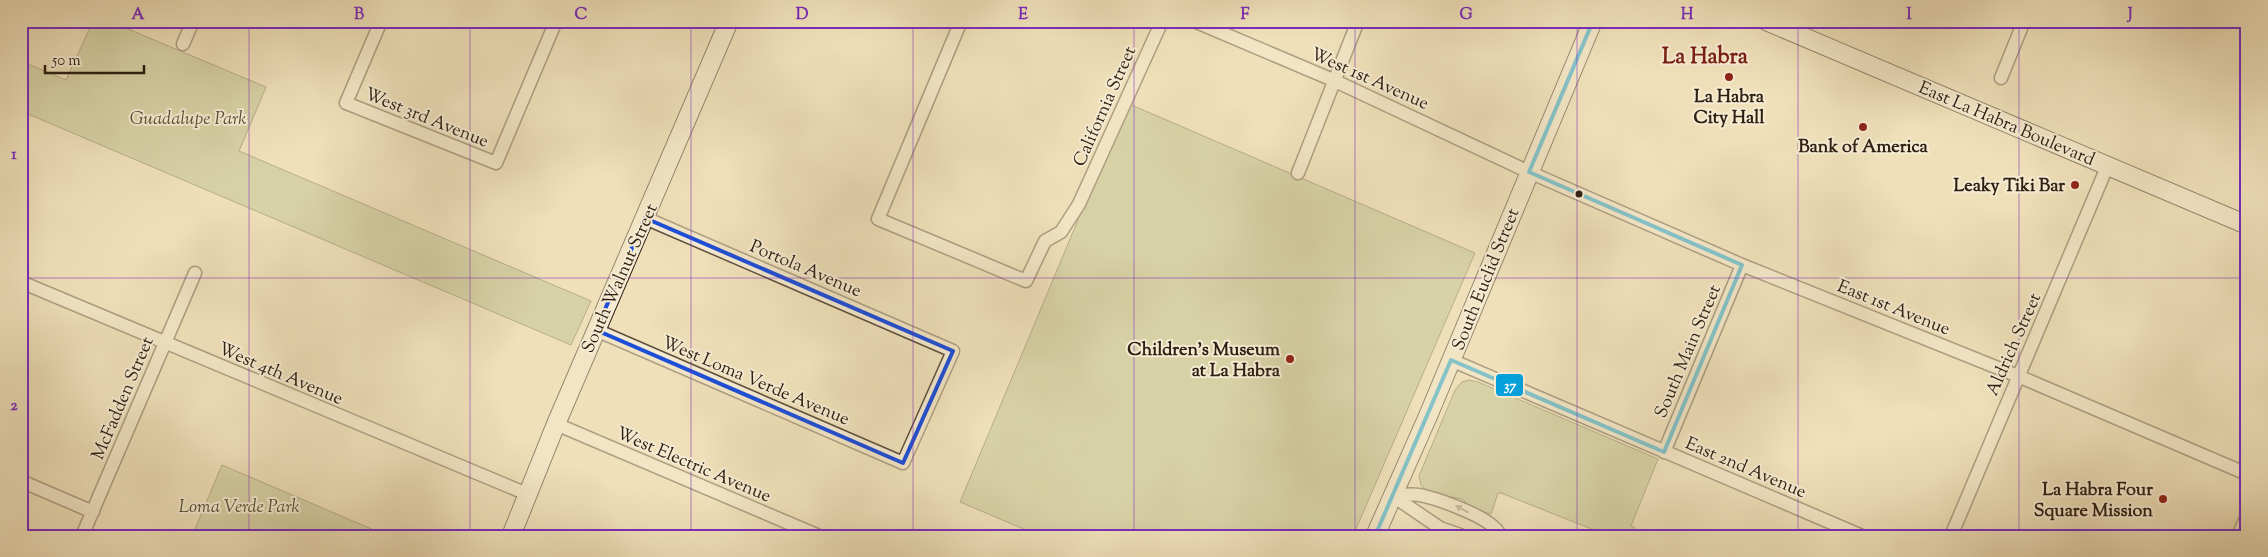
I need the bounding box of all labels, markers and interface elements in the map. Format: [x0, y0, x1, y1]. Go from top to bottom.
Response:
text: A [132, 4, 145, 27]
text: B [354, 4, 364, 27]
text: C [575, 4, 588, 27]
text: D [796, 4, 809, 27]
text: E [1018, 4, 1028, 27]
text: F [1241, 4, 1250, 27]
text: G [1459, 4, 1473, 27]
text: H [1681, 4, 1694, 27]
text: I [1906, 4, 1912, 27]
text: J [2126, 4, 2133, 27]
scale bar [45, 42, 144, 74]
street label: California Street [1068, 42, 1144, 171]
street label: West 1st Avenue [1306, 42, 1432, 118]
district label: La Habra [1662, 42, 1749, 74]
text: 50 m [51, 51, 81, 72]
marker: La Habra City Hall [1723, 71, 1735, 83]
street label: East La Habra Boulevard [1914, 76, 2098, 174]
street label: West 3rd Avenue [360, 82, 492, 156]
place label: La Habra City Hall [1694, 85, 1765, 132]
park label: Guadalupe Park [130, 107, 246, 133]
marker: Bank of America [1857, 121, 1869, 133]
place label: Bank of America [1798, 135, 1929, 161]
text: 1 [11, 144, 17, 167]
place label: Leaky Tiki Bar [1953, 174, 2065, 200]
marker: Leaky Tiki Bar [2069, 179, 2081, 191]
unlabelled marker [1574, 189, 1584, 199]
street label: South Walnut Street [576, 200, 665, 358]
street label: South Euclid Street [1446, 205, 1527, 355]
street label: Portola Avenue [745, 235, 865, 305]
street label: East 1st Avenue [1833, 274, 1954, 343]
street label: South Main Street [1649, 281, 1729, 422]
street label: Aldrich Street [1981, 289, 2049, 400]
street label: West Loma Verde Avenue [657, 330, 853, 433]
street label: McFadden Street [86, 333, 161, 464]
street label: West 4th Avenue [214, 337, 347, 413]
place label: Children's Museum at La Habra [1127, 338, 1281, 385]
marker: Children's Museum at La Habra [1284, 353, 1296, 365]
line badge: 37 [1495, 373, 1524, 397]
text: 37 [1504, 377, 1517, 397]
text: 2 [10, 395, 18, 418]
street label: West Electric Avenue [612, 421, 775, 510]
street label: East 2nd Avenue [1681, 432, 1810, 506]
place label: La Habra Four Square Mission [2034, 478, 2153, 525]
marker: La Habra Four Square Mission [2157, 493, 2169, 505]
park label: Loma Verde Park [178, 495, 300, 521]
one-way arrow [1454, 505, 1469, 513]

